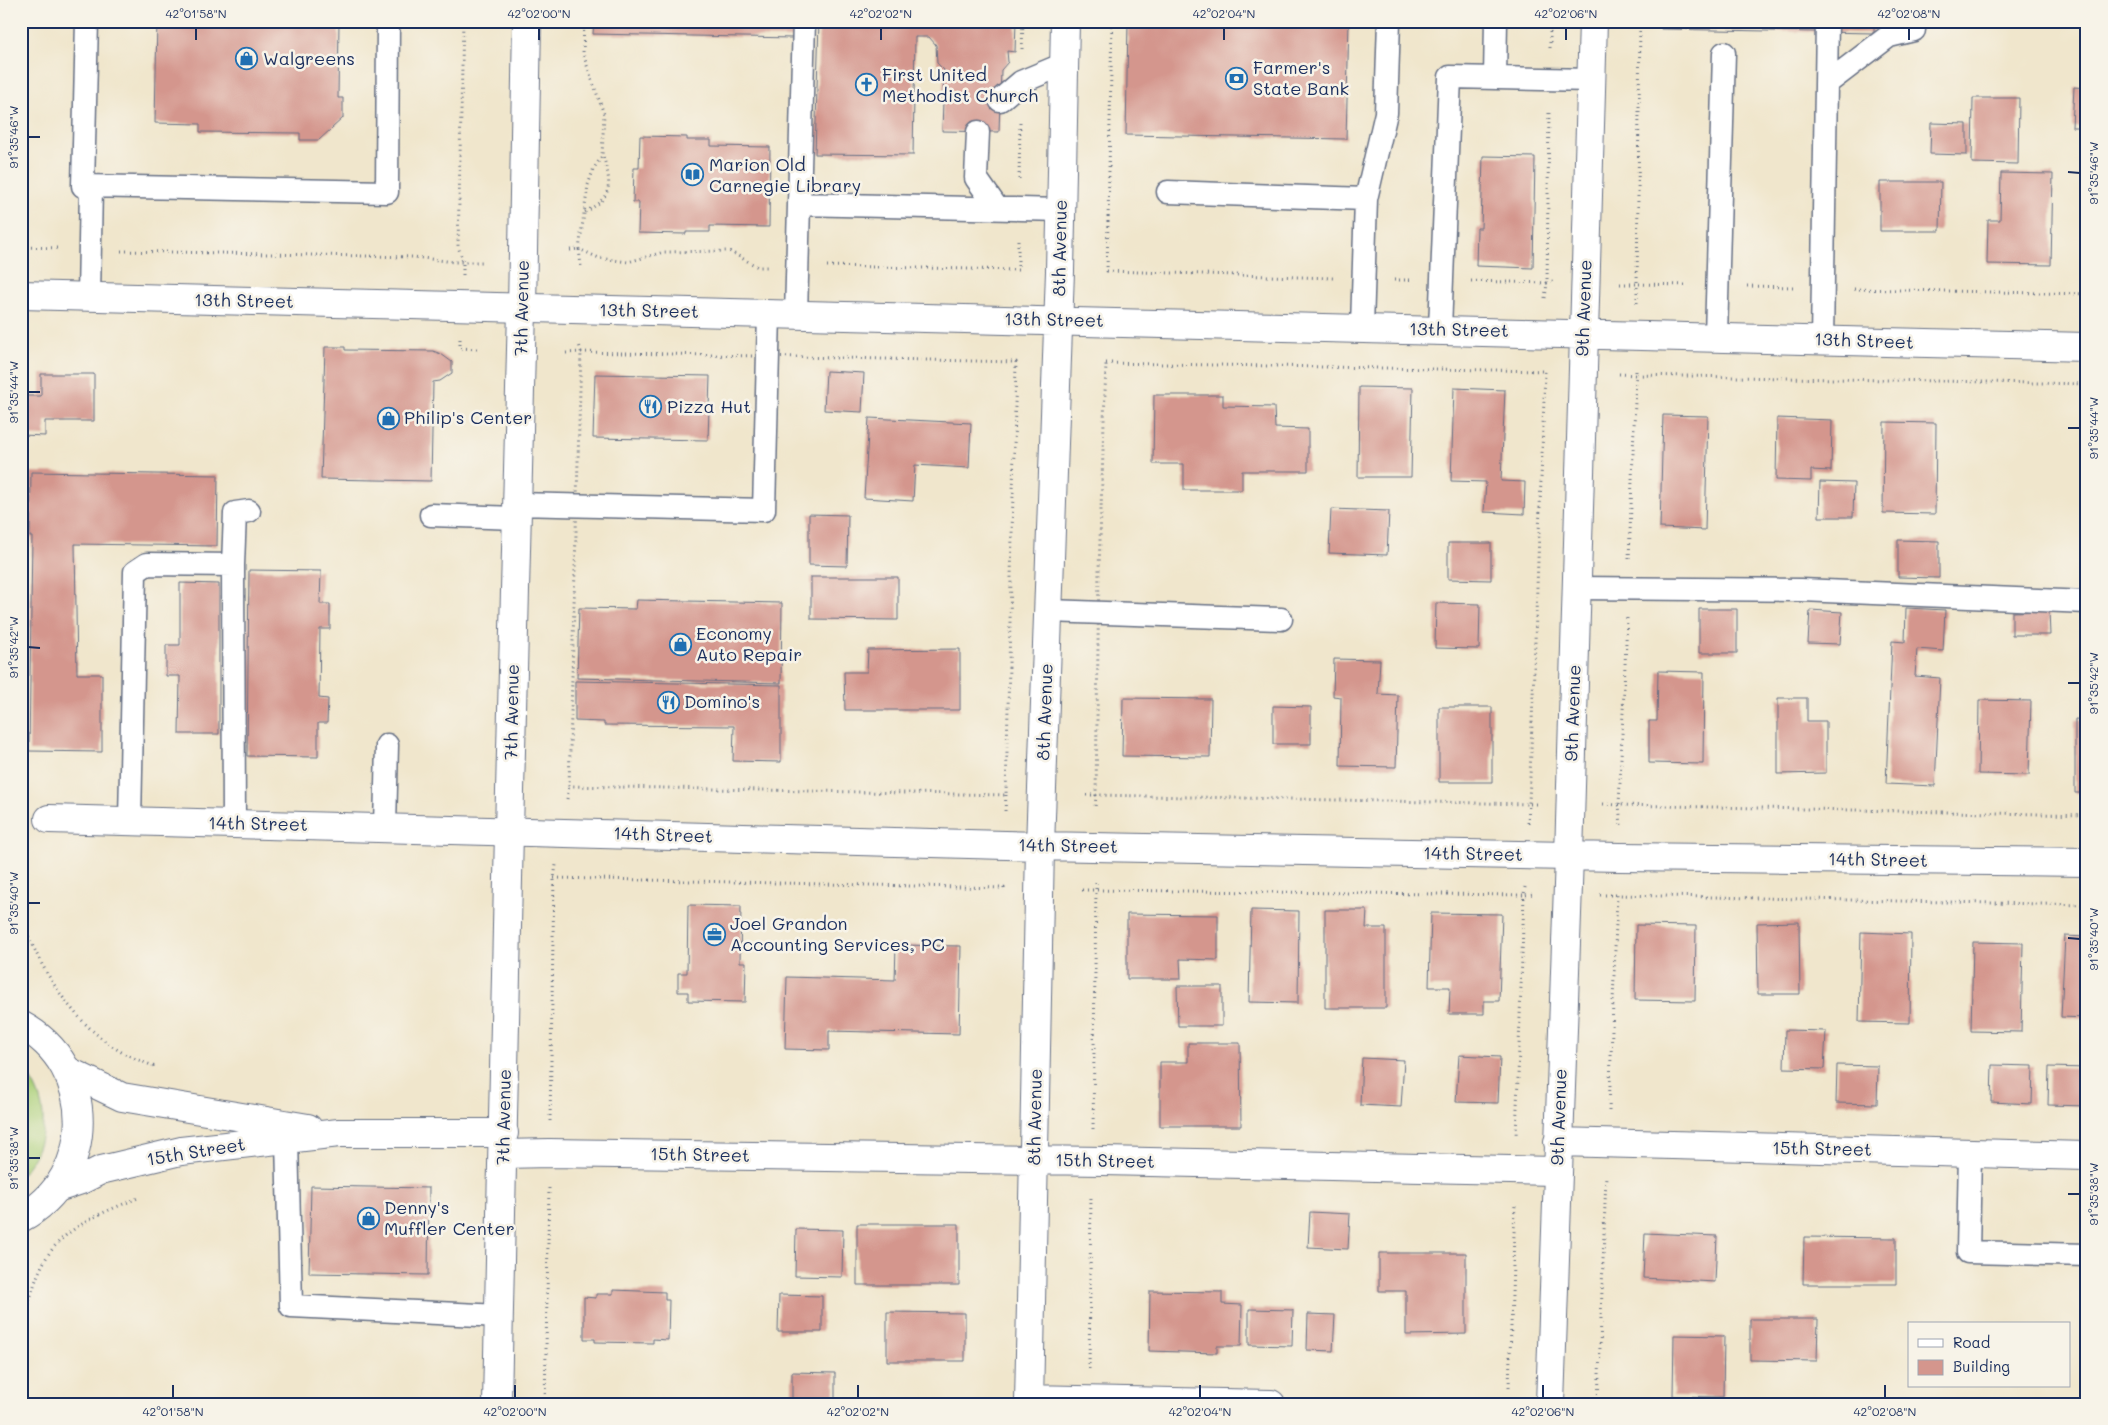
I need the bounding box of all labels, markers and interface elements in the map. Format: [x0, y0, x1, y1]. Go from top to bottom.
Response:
text: 42°01'58"N [165, 5, 227, 21]
text: 42°02'00"N [508, 5, 571, 21]
text: 42°02'02"N [850, 5, 912, 21]
text: 42°02'04"N [1193, 5, 1255, 21]
text: 42°02'06"N [1535, 5, 1597, 21]
text: 42°02'08"N [1878, 5, 1940, 21]
place label: Walgreens [263, 46, 355, 70]
shop icon: Walgreens [235, 47, 259, 71]
place label: Farmer's State Bank [1253, 55, 1349, 100]
place label: First United Methodist Church [882, 62, 1038, 107]
bank icon: Farmer's State Bank [1225, 66, 1249, 90]
church icon: First United Methodist Church [854, 73, 878, 97]
text: 91°35'46"W [5, 106, 21, 168]
text: 91°35'46"W [2085, 142, 2101, 204]
place label: Marion Old Carnegie Library [709, 152, 861, 197]
library icon: Marion Old Carnegie Library [681, 163, 705, 187]
street label: 8th Avenue [1046, 199, 1072, 297]
street label: 9th Avenue [1569, 259, 1597, 357]
street label: 7th Avenue [508, 260, 534, 356]
street label: 13th Street [194, 287, 294, 313]
street label: 13th Street [599, 297, 699, 323]
street label: 13th Street [1004, 306, 1104, 332]
street label: 13th Street [1409, 316, 1509, 342]
street label: 13th Street [1814, 326, 1914, 354]
text: 91°35'44"W [5, 361, 21, 423]
place label: Pizza Hut [667, 394, 751, 418]
restaurant icon: Pizza Hut [639, 395, 663, 419]
text: 91°35'44"W [2085, 397, 2101, 459]
place label: Philip's Center [404, 405, 532, 429]
shop icon: Philip's Center [376, 406, 400, 430]
text: 91°35'42"W [5, 616, 21, 678]
place label: Economy Auto Repair [696, 621, 802, 666]
shop icon: Economy Auto Repair [668, 632, 692, 656]
text: 91°35'42"W [2085, 652, 2101, 714]
street label: 8th Avenue [1030, 663, 1058, 761]
street label: 7th Avenue [498, 664, 524, 760]
street label: 9th Avenue [1558, 664, 1586, 762]
place label: Domino's [684, 689, 760, 713]
restaurant icon: Domino's [656, 690, 680, 714]
street label: 14th Street [208, 810, 308, 836]
street label: 14th Street [613, 820, 713, 848]
street label: 14th Street [1018, 832, 1118, 858]
street label: 14th Street [1423, 840, 1523, 866]
street label: 14th Street [1828, 846, 1928, 872]
text: 91°35'40"W [5, 872, 21, 934]
text: 91°35'40"W [2085, 908, 2101, 970]
place label: Joel Grandon Accounting Services, PC [730, 911, 945, 956]
office icon: Joel Grandon Accounting Services, PC [702, 922, 726, 946]
street label: 8th Avenue [1021, 1068, 1047, 1166]
street label: 9th Avenue [1544, 1068, 1572, 1166]
street label: 7th Avenue [490, 1069, 516, 1165]
text: 91°35'38"W [5, 1127, 21, 1189]
street label: 15th Street [145, 1131, 247, 1171]
street label: 15th Street [1772, 1135, 1872, 1161]
street label: 15th Street [650, 1141, 750, 1167]
street label: 15th Street [1055, 1147, 1155, 1173]
text: 91°35'38"W [2085, 1163, 2101, 1225]
place label: Denny's Muffler Center [384, 1195, 515, 1240]
shop icon: Denny's Muffler Center [356, 1206, 380, 1230]
legend [1908, 1322, 2070, 1388]
text: Road [1953, 1332, 1990, 1352]
text: Building [1953, 1356, 2010, 1376]
text: 42°01'58"N [142, 1403, 204, 1419]
text: 42°02'00"N [484, 1403, 547, 1419]
text: 42°02'02"N [827, 1403, 889, 1419]
text: 42°02'04"N [1169, 1403, 1231, 1419]
text: 42°02'06"N [1512, 1403, 1574, 1419]
text: 42°02'08"N [1854, 1403, 1916, 1419]

